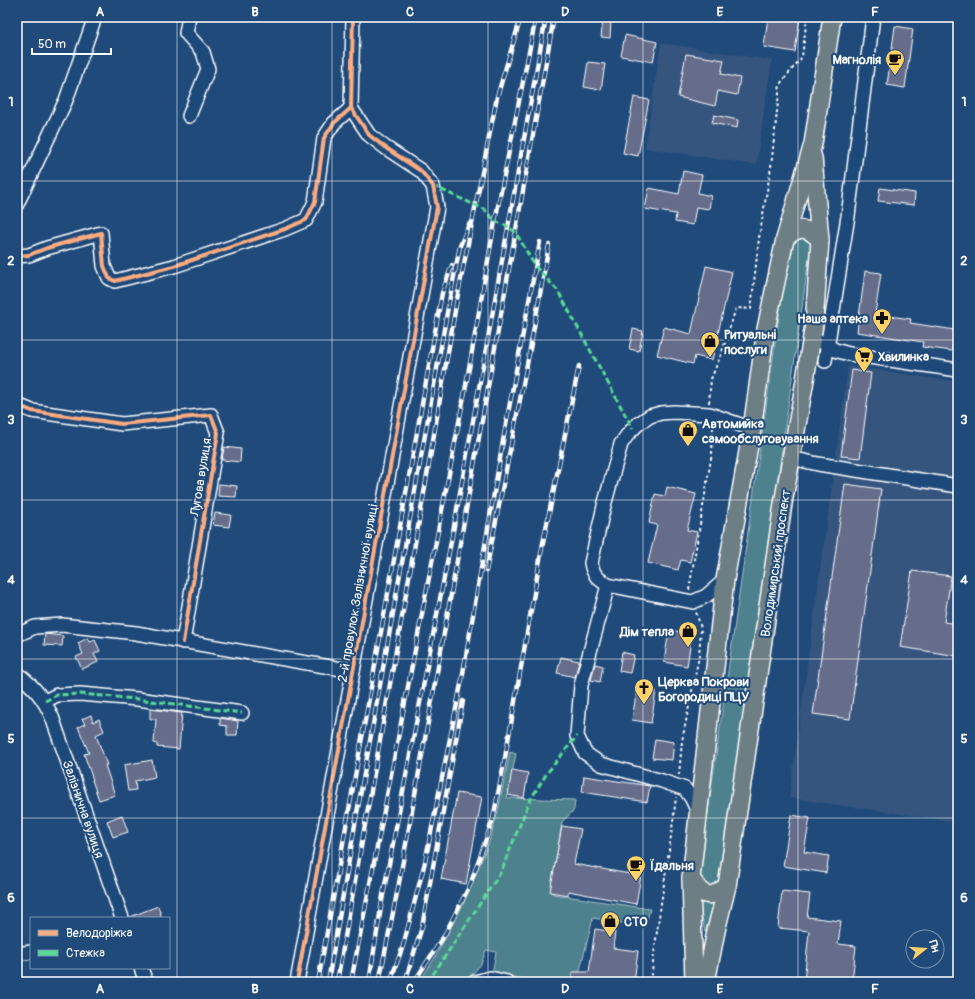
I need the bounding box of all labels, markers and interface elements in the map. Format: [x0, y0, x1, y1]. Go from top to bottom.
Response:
text: A [96, 4, 105, 20]
text: B [251, 4, 259, 20]
text: C [406, 4, 414, 20]
text: D [561, 4, 569, 20]
text: E [717, 4, 724, 20]
text: F [871, 4, 879, 20]
scale bar [32, 30, 111, 56]
text: 50 m [38, 37, 66, 52]
cafe icon: Магнолія [884, 48, 906, 76]
place label: Магнолія [832, 52, 881, 68]
text: 1 [8, 94, 14, 110]
text: 1 [961, 94, 967, 110]
text: 2 [7, 253, 15, 269]
text: 2 [960, 253, 968, 269]
pharmacy icon: Наша аптека [871, 307, 893, 335]
place label: Наша аптека [797, 311, 868, 327]
place label: Ритуальні послуги [724, 327, 777, 358]
shop icon: Ритуальні послуги [699, 330, 721, 358]
supermarket icon: Хвилинка [853, 345, 875, 373]
place label: Хвилинка [878, 349, 929, 365]
text: 3 [7, 412, 15, 428]
text: 3 [960, 412, 968, 428]
place label: Автомийка самообслуговування [701, 416, 819, 447]
shop icon: Автомийка самообслуговування [677, 419, 699, 447]
street label: Лугова вулиця [187, 437, 215, 518]
street label: Володимирський проспект [758, 488, 794, 638]
street label: 2-й провулок Залізничної вулиці [334, 503, 382, 684]
text: 4 [7, 572, 15, 588]
text: 4 [960, 572, 968, 588]
shop icon: Дім тепла [677, 620, 699, 648]
place label: Дім тепла [619, 624, 674, 640]
place label: Церква Покрови Богородиці ПЦУ [658, 674, 749, 705]
church icon: Церква Покрови Богородиці ПЦУ [633, 677, 655, 705]
text: 5 [7, 731, 15, 747]
text: 5 [960, 731, 968, 747]
street label: Залізнична вулиця [59, 758, 107, 860]
cafe icon: Їдальня [625, 854, 647, 882]
place label: Їдальня [649, 858, 694, 874]
text: 6 [7, 890, 15, 906]
text: 6 [960, 890, 968, 906]
shop icon: СТО [599, 910, 621, 938]
place label: СТО [624, 914, 648, 930]
legend [30, 917, 170, 969]
text: Велодоріжка [66, 926, 133, 941]
north arrow [905, 929, 945, 969]
text: Пн [926, 939, 942, 954]
text: Стежка [66, 946, 105, 961]
text: A [96, 981, 105, 997]
text: B [251, 981, 259, 997]
text: C [406, 981, 414, 997]
text: D [561, 981, 569, 997]
text: E [717, 981, 724, 997]
text: F [871, 981, 879, 997]

